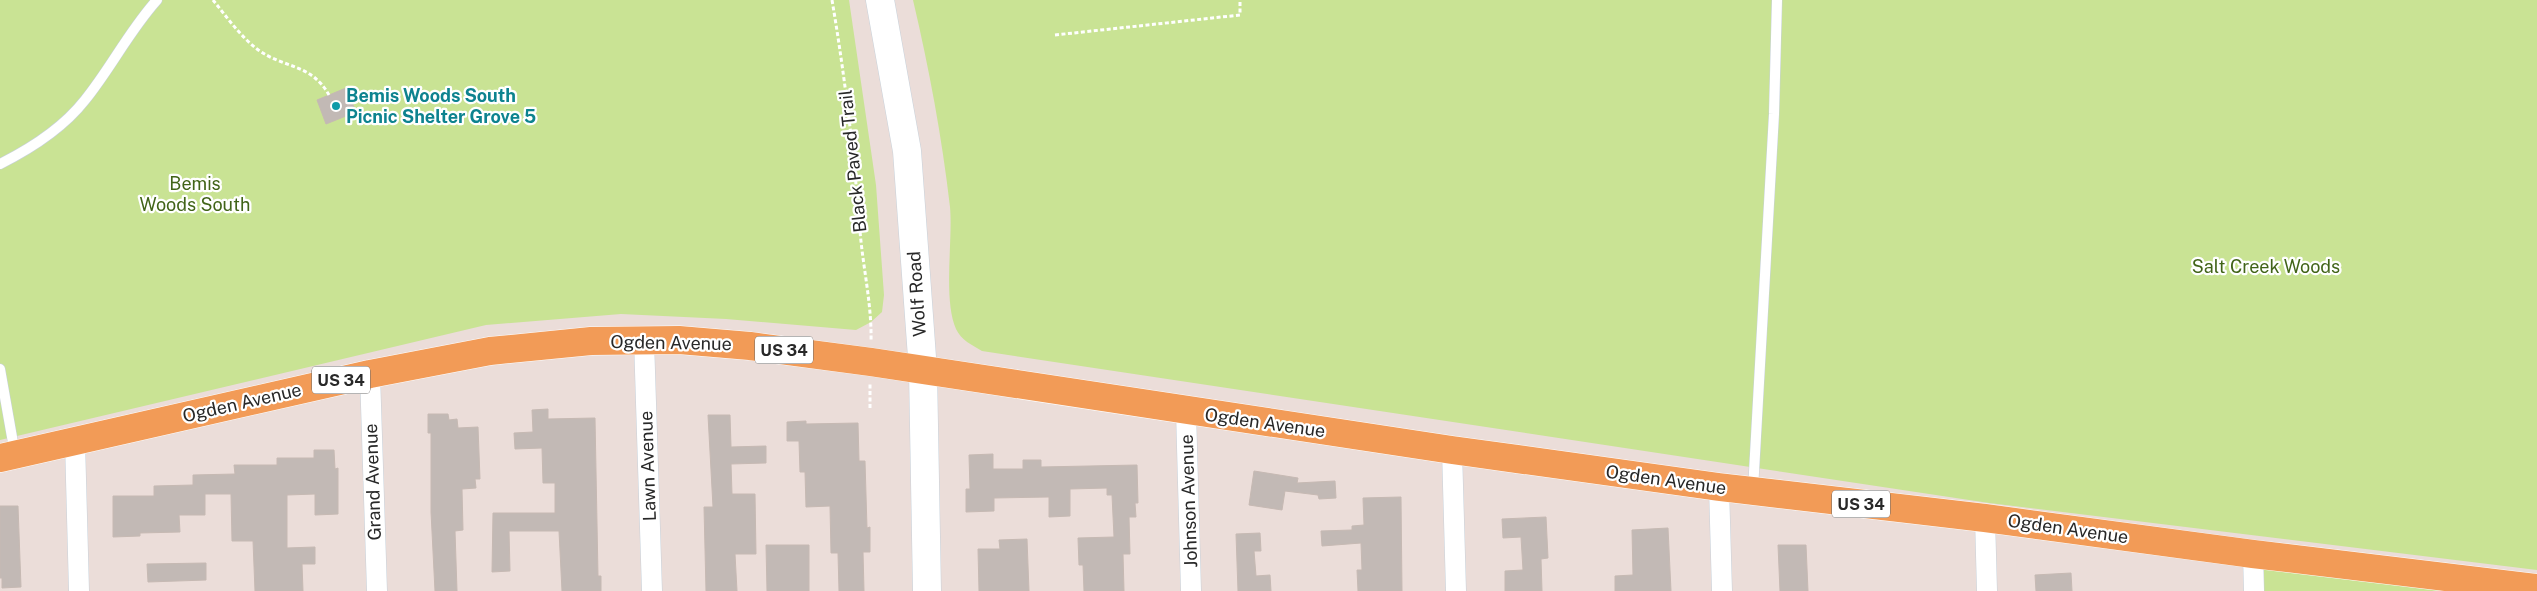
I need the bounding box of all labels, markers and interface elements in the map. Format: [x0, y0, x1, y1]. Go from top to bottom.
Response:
place label: Bemis Woods South Picnic Shelter Grove 5 [346, 85, 536, 127]
street label: Black Paved Trail [835, 89, 870, 233]
marker: Bemis Woods South Picnic Shelter Grove 5 [330, 100, 342, 112]
park label: Bemis Woods South [140, 173, 250, 215]
street label: Wolf Road [903, 251, 930, 338]
park label: Salt Creek Woods [2192, 256, 2340, 277]
street label: Ogden Avenue [610, 331, 732, 354]
road number: US 34 [755, 336, 813, 364]
road number: US 34 [312, 366, 370, 394]
street label: Ogden Avenue [180, 379, 303, 426]
street label: Ogden Avenue [1203, 404, 1327, 441]
street label: Lawn Avenue [635, 410, 660, 522]
street label: Grand Avenue [360, 423, 385, 541]
street label: Johnson Avenue [1176, 434, 1201, 568]
street label: Ogden Avenue [1604, 461, 1728, 498]
road number: US 34 [1832, 490, 1890, 518]
street label: Ogden Avenue [2006, 510, 2130, 547]

